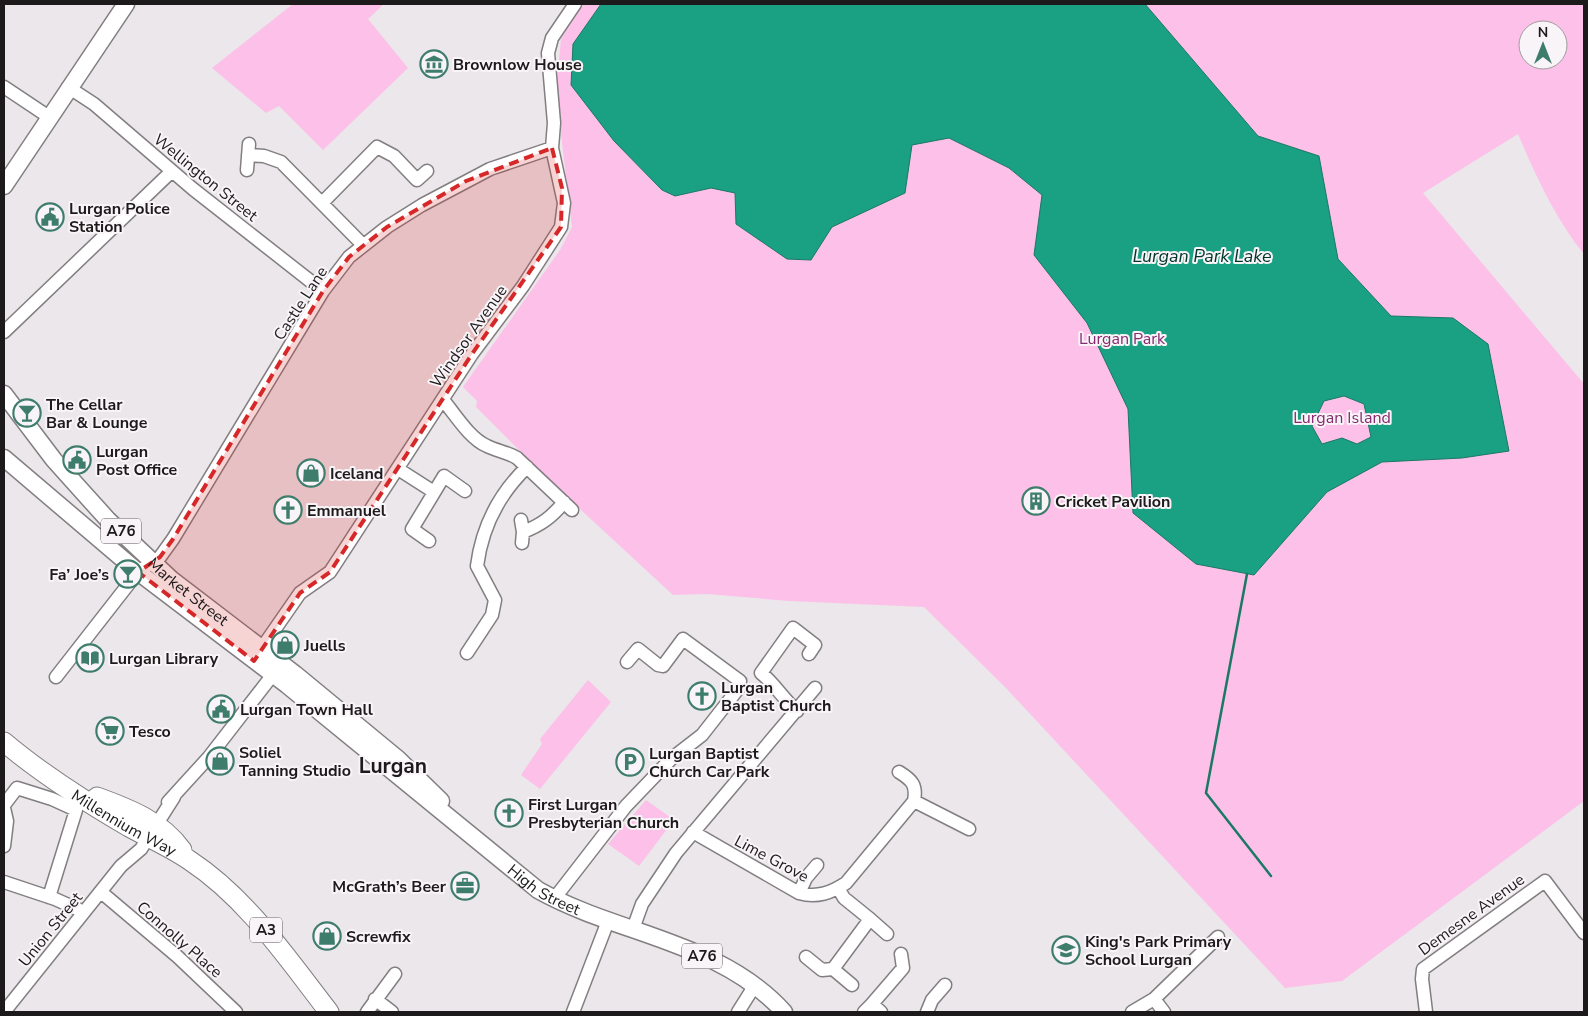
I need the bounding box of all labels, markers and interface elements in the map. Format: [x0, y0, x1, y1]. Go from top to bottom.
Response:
north arrow [1518, 20, 1568, 70]
text: N [1538, 23, 1548, 42]
museum icon: Brownlow House [419, 49, 449, 79]
place label: Brownlow House [453, 54, 582, 76]
street label: Wellington Street [149, 129, 262, 227]
place label: Lurgan Police Station [69, 198, 170, 238]
public building icon: Lurgan Police Station [35, 202, 65, 232]
water label: Lurgan Park Lake [1132, 244, 1272, 268]
street label: Castle Lane [269, 262, 333, 345]
street label: Windsor Avenue [425, 281, 512, 392]
park label: Lurgan Park [1079, 328, 1166, 350]
place label: The Cellar Bar & Lounge [46, 394, 148, 434]
bar icon: The Cellar Bar & Lounge [12, 398, 42, 428]
park label: Lurgan Island [1293, 407, 1391, 429]
place label: Lurgan Post Office [96, 441, 178, 481]
public building icon: Lurgan Post Office [62, 445, 92, 475]
shop icon: Iceland [296, 458, 326, 488]
place label: Iceland [330, 463, 383, 485]
building icon: Cricket Pavilion [1021, 486, 1051, 516]
place label: Cricket Pavilion [1055, 491, 1170, 513]
church icon: Emmanuel [273, 495, 303, 525]
place label: Emmanuel [307, 500, 386, 522]
road number: A76 [101, 518, 141, 544]
street label: Market Street [143, 553, 233, 631]
bar icon: Fa’ Joe’s [113, 559, 143, 589]
place label: Fa’ Joe’s [49, 564, 109, 586]
shop icon: Juells [270, 630, 300, 660]
place label: Juells [303, 635, 346, 657]
library icon: Lurgan Library [75, 643, 105, 673]
place label: Lurgan Library [109, 648, 219, 670]
place label: Lurgan Baptist Church [721, 677, 831, 717]
church icon: Lurgan Baptist Church [687, 681, 717, 711]
public building icon: Lurgan Town Hall [206, 694, 236, 724]
place label: Lurgan Town Hall [240, 699, 373, 721]
supermarket icon: Tesco [95, 716, 125, 746]
place label: Tesco [129, 721, 171, 743]
place label: Soliel Tanning Studio [239, 742, 351, 782]
place label: Lurgan Baptist Church Car Park [649, 743, 770, 783]
shop icon: Soliel Tanning Studio [205, 746, 235, 776]
parking icon: Lurgan Baptist Church Car Park [615, 747, 645, 777]
district label: Lurgan [359, 752, 427, 780]
street label: Millennium Way [67, 785, 181, 862]
place label: First Lurgan Presbyterian Church [528, 794, 679, 834]
church icon: First Lurgan Presbyterian Church [494, 798, 524, 828]
street label: Lime Grove [730, 830, 813, 888]
street label: High Street [502, 859, 584, 921]
street label: Demesne Avenue [1414, 869, 1529, 961]
office icon: McGrath’s Beer [450, 871, 480, 901]
place label: McGrath’s Beer [332, 876, 447, 898]
street label: Union Street [14, 887, 88, 972]
street label: Connolly Place [132, 896, 227, 983]
road number: A3 [250, 918, 282, 942]
shop icon: Screwfix [312, 921, 342, 951]
place label: Screwfix [346, 926, 411, 948]
place label: King's Park Primary School Lurgan [1085, 931, 1232, 971]
school or university icon: King's Park Primary School Lurgan [1051, 935, 1081, 965]
road number: A76 [682, 944, 722, 968]

